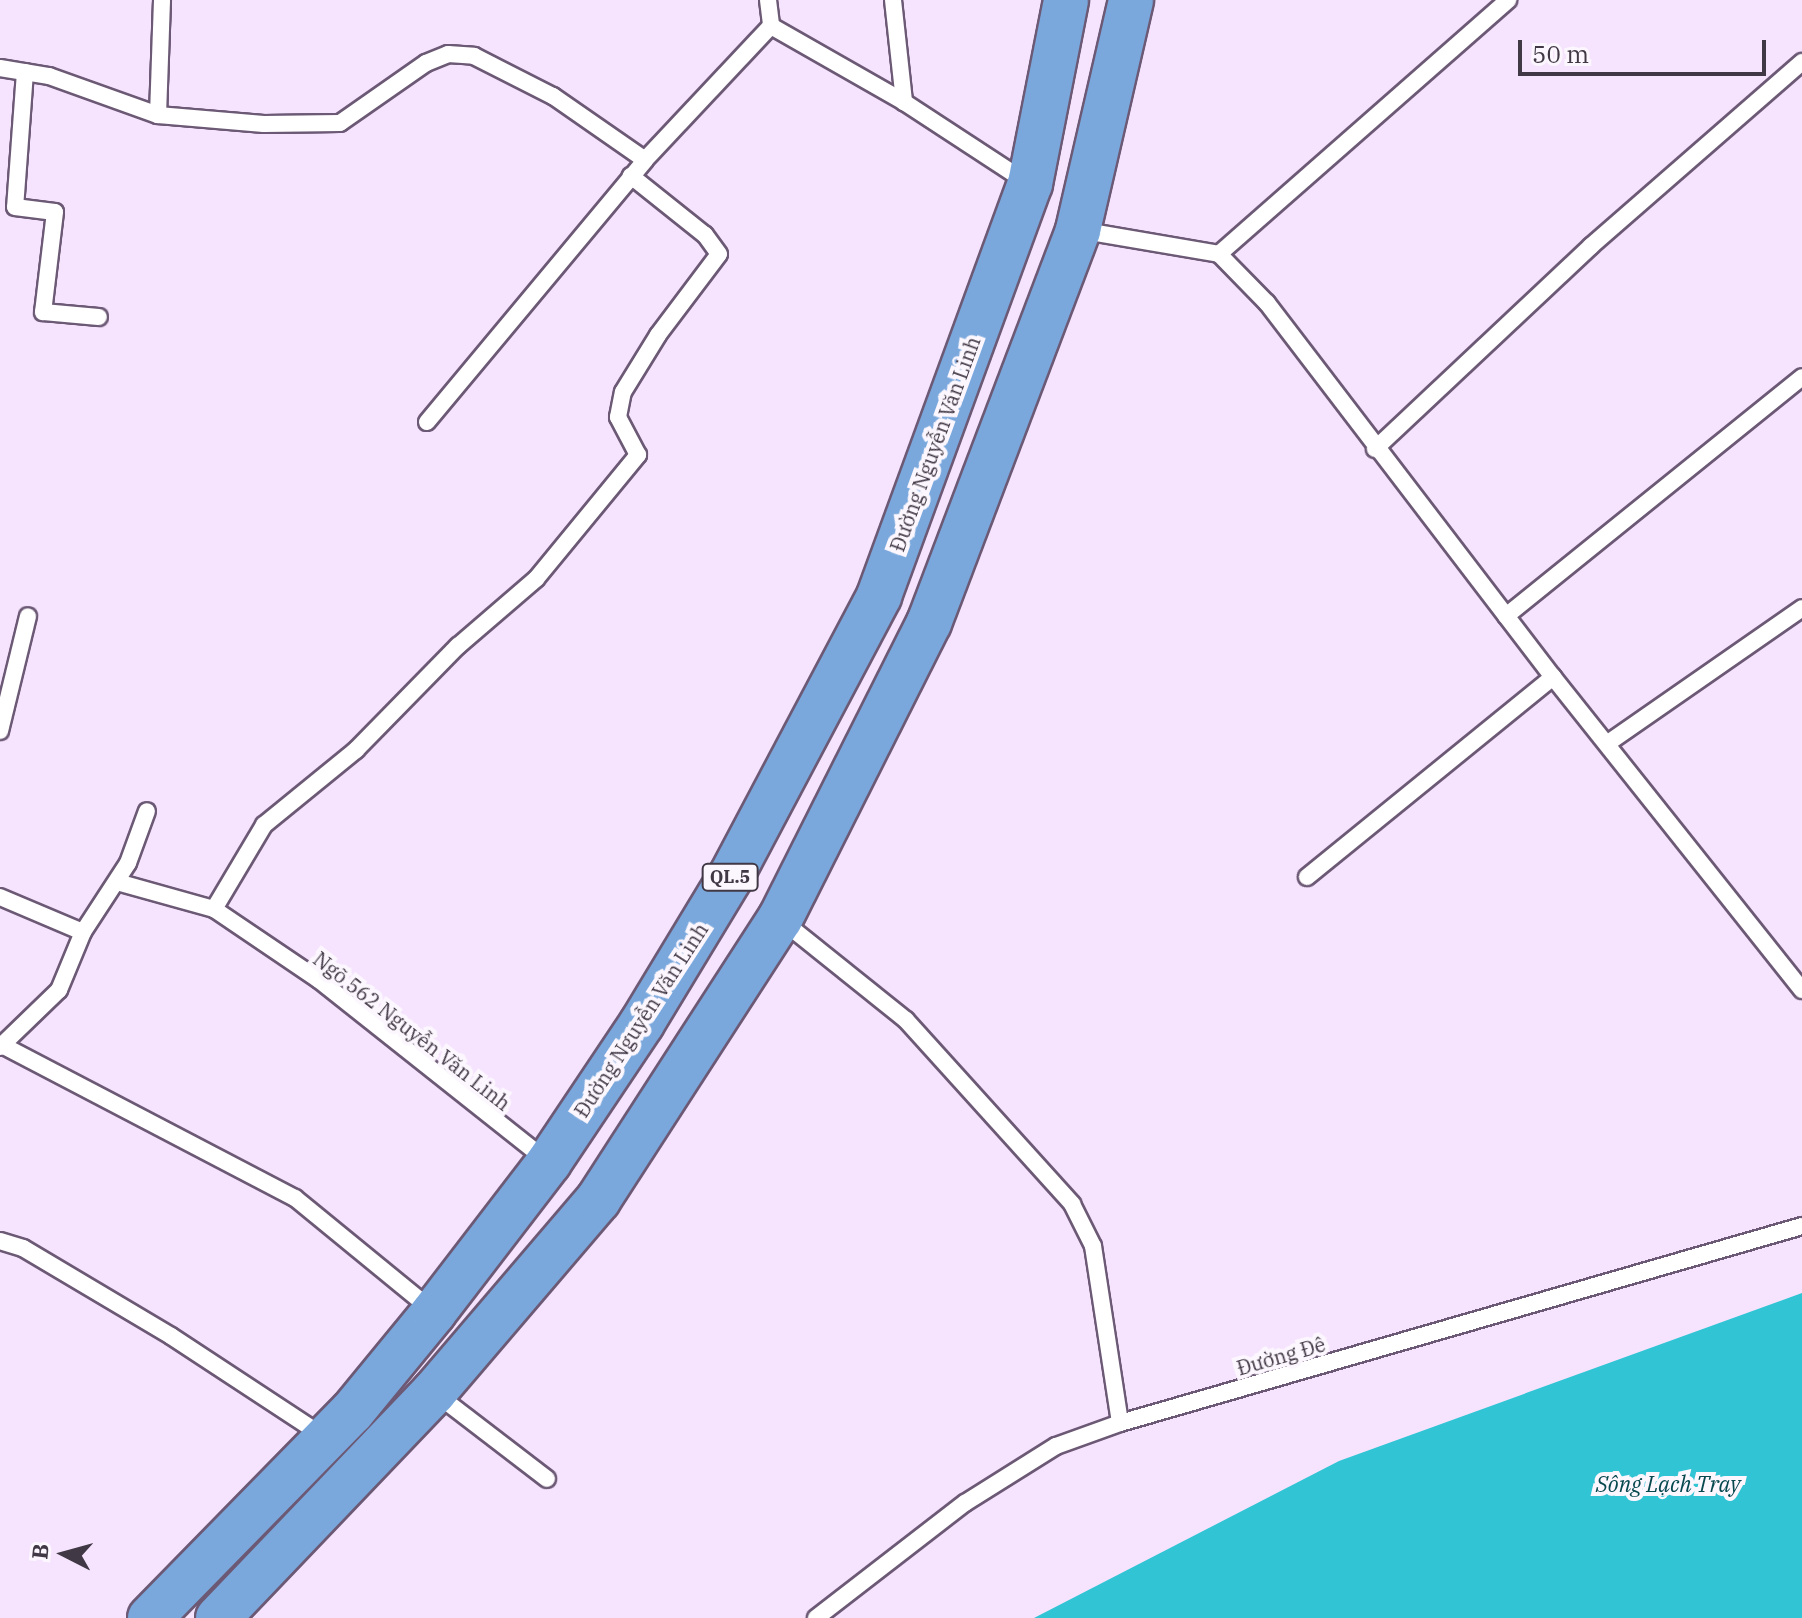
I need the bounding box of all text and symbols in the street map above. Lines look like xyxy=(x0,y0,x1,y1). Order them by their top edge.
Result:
scale bar xyxy=(1522,24,1770,74)
text: 50 m xyxy=(1532,38,1589,70)
street label: Đường Nguyễn Văn Linh xyxy=(885,333,985,555)
road number: QL.5 xyxy=(700,863,760,891)
street label: Đường Nguyễn Văn Linh xyxy=(569,918,713,1122)
street label: Ngõ 562 Nguyễn Văn Linh xyxy=(309,947,515,1115)
street label: Đường Đê xyxy=(1234,1332,1328,1380)
water label: Sông Lạch Tray xyxy=(1596,1471,1740,1497)
north arrow xyxy=(24,1514,104,1594)
text: B xyxy=(24,1542,55,1561)

